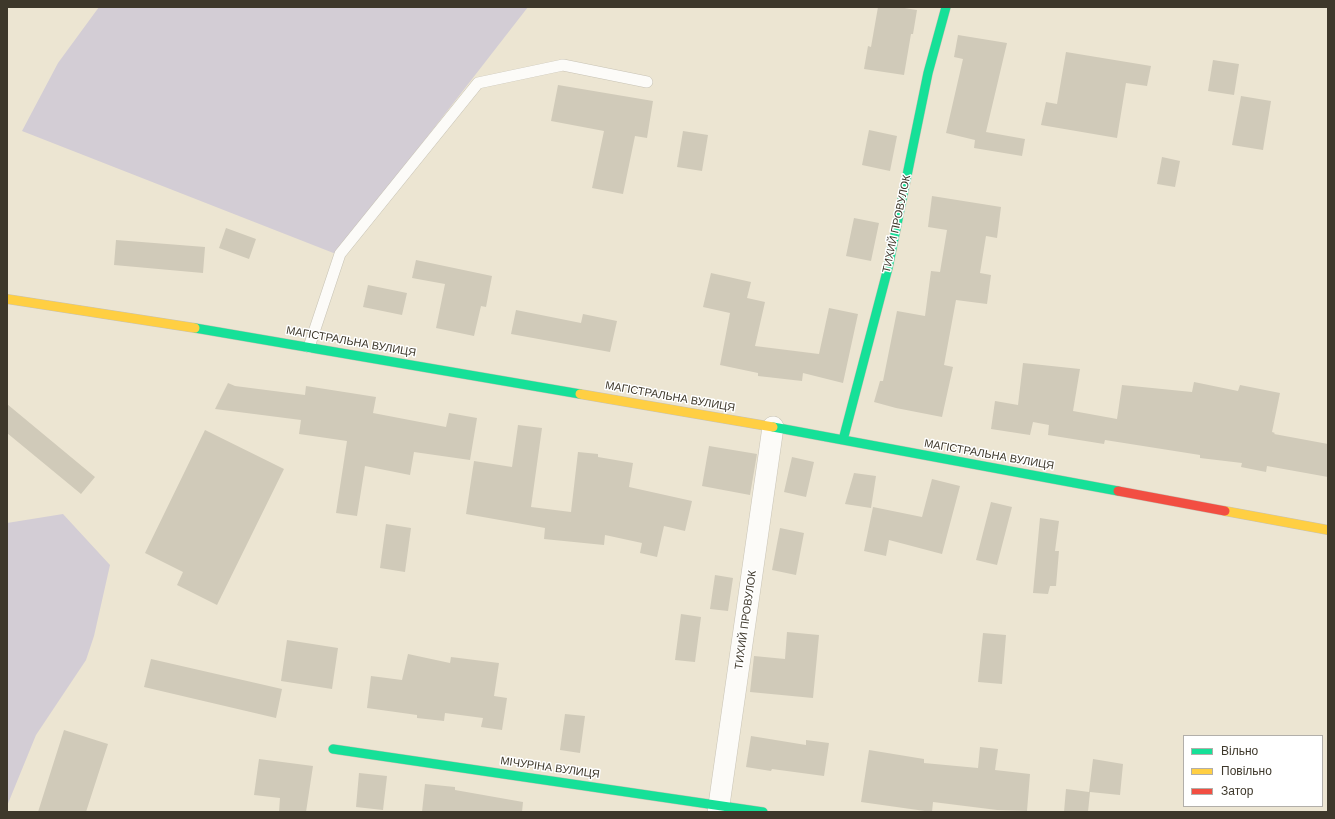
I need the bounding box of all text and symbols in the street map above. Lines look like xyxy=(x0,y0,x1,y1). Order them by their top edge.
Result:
street label: ТИХИЙ ПРОВУЛОК xyxy=(880,174,914,274)
street label: МАГІСТРАЛЬНА ВУЛИЦЯ xyxy=(285,324,417,360)
street label: МАГІСТРАЛЬНА ВУЛИЦЯ xyxy=(604,379,736,415)
street label: МАГІСТРАЛЬНА ВУЛИЦЯ xyxy=(923,437,1055,473)
street label: ТИХИЙ ПРОВУЛОК xyxy=(732,569,760,671)
legend xyxy=(1183,735,1323,807)
text: Вільно xyxy=(1221,744,1258,758)
street label: МІЧУРІНА ВУЛИЦЯ xyxy=(500,755,600,781)
text: Повільно xyxy=(1221,764,1272,778)
text: Затор xyxy=(1221,784,1253,798)

